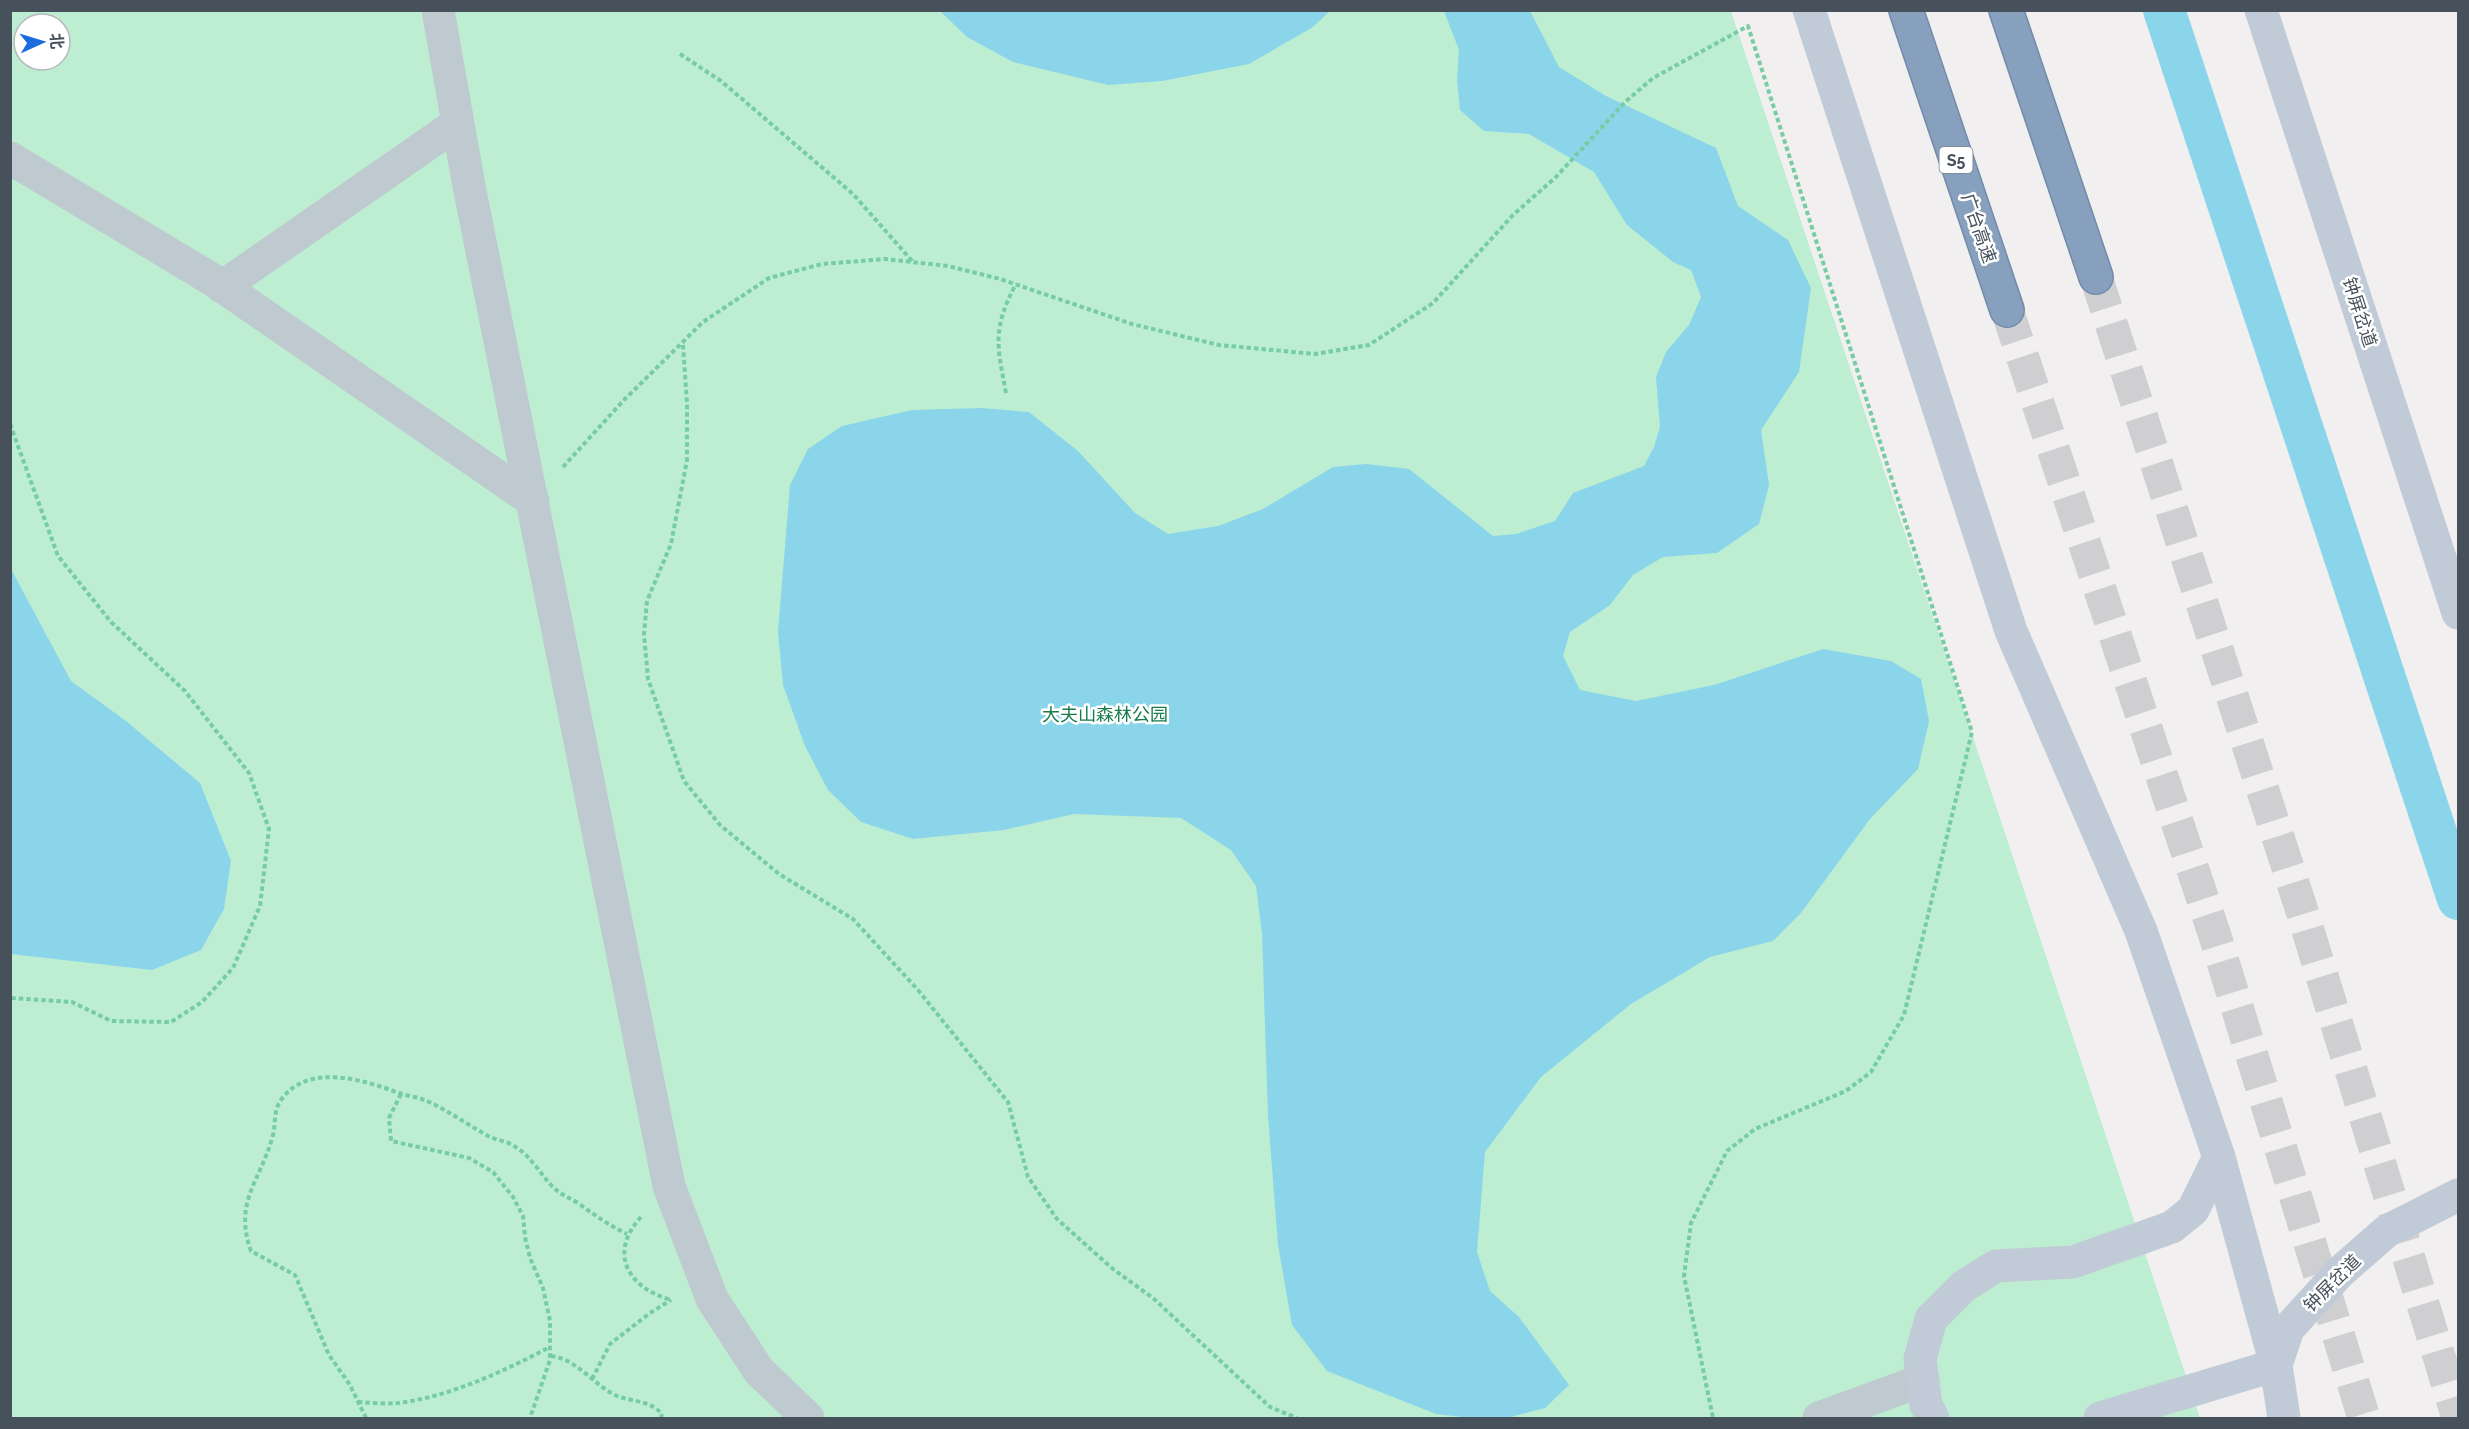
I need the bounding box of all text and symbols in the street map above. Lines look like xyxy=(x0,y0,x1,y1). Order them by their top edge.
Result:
north arrow xyxy=(12,12,72,72)
text: 北 xyxy=(46,32,67,50)
road number: S5 xyxy=(1940,147,1972,173)
street label: 广台高速 xyxy=(1957,191,2001,265)
street label: 钟屏岔道 xyxy=(2339,275,2381,349)
park label: 大夫山森林公园 xyxy=(1042,704,1168,725)
street label: 钟屏岔道 xyxy=(2299,1250,2365,1316)

